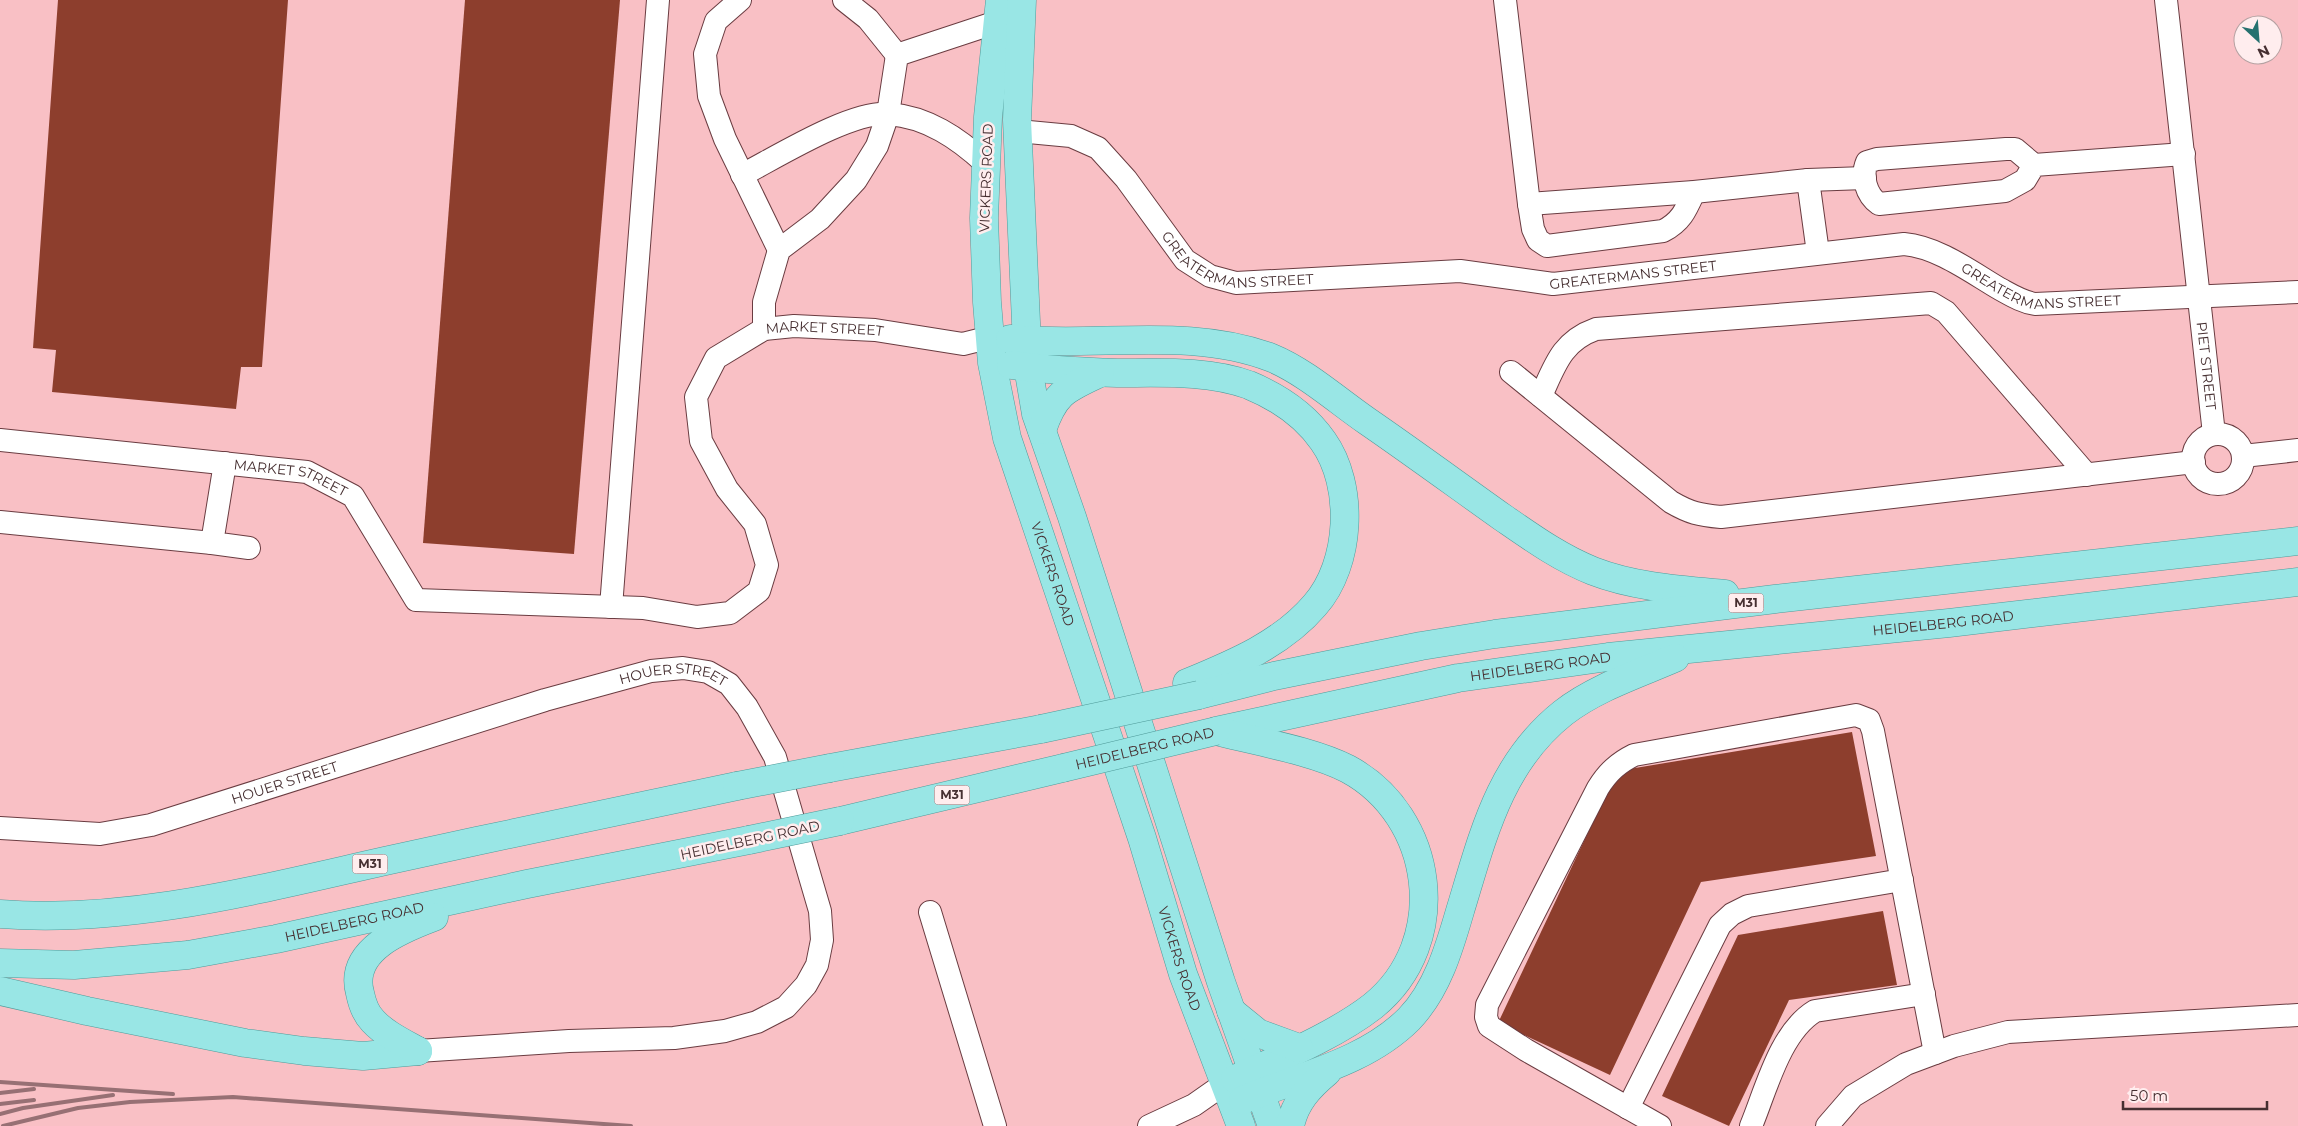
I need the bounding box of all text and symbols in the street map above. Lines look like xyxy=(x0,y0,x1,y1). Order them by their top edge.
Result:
north arrow xyxy=(2233,15,2283,65)
text: N xyxy=(2255,41,2273,62)
street label: VICKERS ROAD xyxy=(975,123,997,233)
street label: GREATERMANS STREET xyxy=(1158,227,1314,292)
street label: GREATERMANS STREET xyxy=(1548,256,1717,293)
street label: GREATERMANS STREET xyxy=(1958,258,2121,313)
street label: MARKET STREET xyxy=(765,317,885,340)
street label: PIET STREET xyxy=(2193,321,2220,411)
street label: MARKET STREET xyxy=(233,455,350,501)
street label: VICKERS ROAD xyxy=(1027,520,1079,628)
road number: M31 xyxy=(1728,594,1764,612)
street label: HEIDELBERG ROAD xyxy=(1872,606,2015,640)
street label: HEIDELBERG ROAD xyxy=(1469,648,1612,685)
street label: HOUER STREET xyxy=(617,659,730,690)
street label: HEIDELBERG ROAD xyxy=(1073,723,1216,774)
street label: HOUER STREET xyxy=(229,757,340,808)
road number: M31 xyxy=(934,786,970,804)
street label: HEIDELBERG ROAD xyxy=(679,816,821,864)
road number: M31 xyxy=(352,854,388,874)
street label: HEIDELBERG ROAD xyxy=(283,898,426,946)
street label: VICKERS ROAD xyxy=(1154,904,1205,1013)
scale bar xyxy=(2123,1078,2267,1110)
text: 50 m xyxy=(2130,1086,2168,1105)

